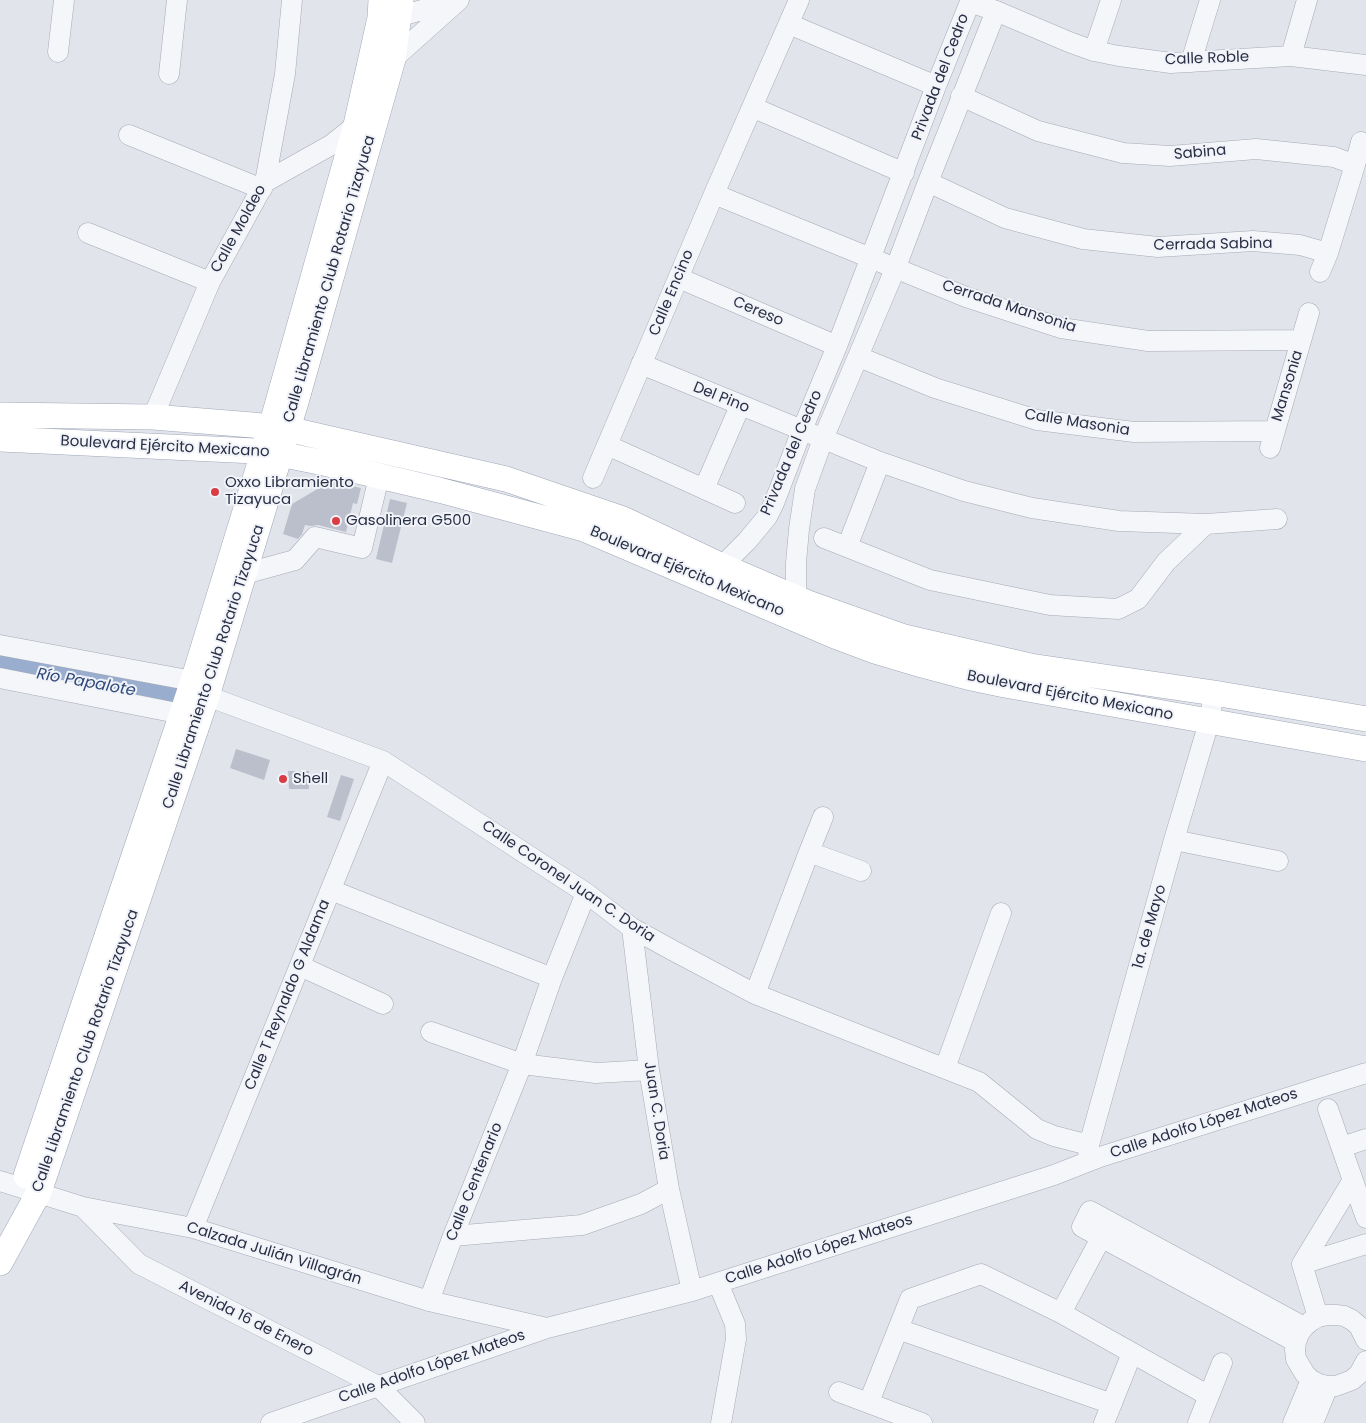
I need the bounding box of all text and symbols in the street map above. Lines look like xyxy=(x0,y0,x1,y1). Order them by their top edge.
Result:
street label: Privada del Cedro xyxy=(909,11,973,143)
street label: Calle Roble xyxy=(1165,49,1249,69)
street label: Calle Libramiento Club Rotario Tizayuca xyxy=(280,133,380,425)
street label: Sabina xyxy=(1173,142,1227,164)
street label: Calle Moldeo xyxy=(207,182,271,276)
street label: Cerrada Sabina xyxy=(1153,235,1273,255)
street label: Calle Encino xyxy=(646,247,698,339)
street label: Cerrada Mansonia xyxy=(940,277,1078,337)
street label: Cereso xyxy=(730,293,786,331)
street label: Mansonia xyxy=(1269,348,1307,424)
street label: Del Pino xyxy=(690,379,752,417)
street label: Privada del Cedro xyxy=(758,388,826,518)
street label: Calle Masonia xyxy=(1023,406,1131,440)
street label: Boulevard Ejército Mexicano xyxy=(60,433,270,461)
place label: Oxxo Libramiento Tizayuca xyxy=(225,474,354,509)
marker: Oxxo Libramiento Tizayuca xyxy=(209,486,221,498)
place label: Gasolinera G500 xyxy=(346,512,471,530)
marker: Gasolinera G500 xyxy=(330,515,342,527)
street label: Calle Libramiento Club Rotario Tizayuca xyxy=(159,523,269,811)
street label: Boulevard Ejército Mexicano xyxy=(587,523,787,621)
water label: Río Papalote xyxy=(35,665,137,701)
street label: Boulevard Ejército Mexicano xyxy=(966,667,1174,725)
place label: Shell xyxy=(293,770,328,788)
marker: Shell xyxy=(277,773,289,785)
street label: Calle Coronel Juan C. Doria xyxy=(478,817,658,947)
street label: 1a. de Mayo xyxy=(1129,883,1171,971)
street label: Calle T Reynaldo G Aldama xyxy=(241,897,335,1093)
street label: Calle Libramiento Club Rotario Tizayuca xyxy=(29,907,143,1195)
street label: Juan C. Doria xyxy=(639,1060,673,1162)
street label: Calle Adolfo López Mateos xyxy=(1108,1085,1300,1163)
street label: Calle Centenario xyxy=(443,1120,507,1244)
street label: Calle Adolfo López Mateos xyxy=(723,1211,915,1289)
street label: Calzada Julián Villagrán xyxy=(184,1219,364,1289)
street label: Avenida 16 de Enero xyxy=(176,1277,316,1361)
street label: Calle Adolfo López Mateos xyxy=(336,1327,528,1407)

